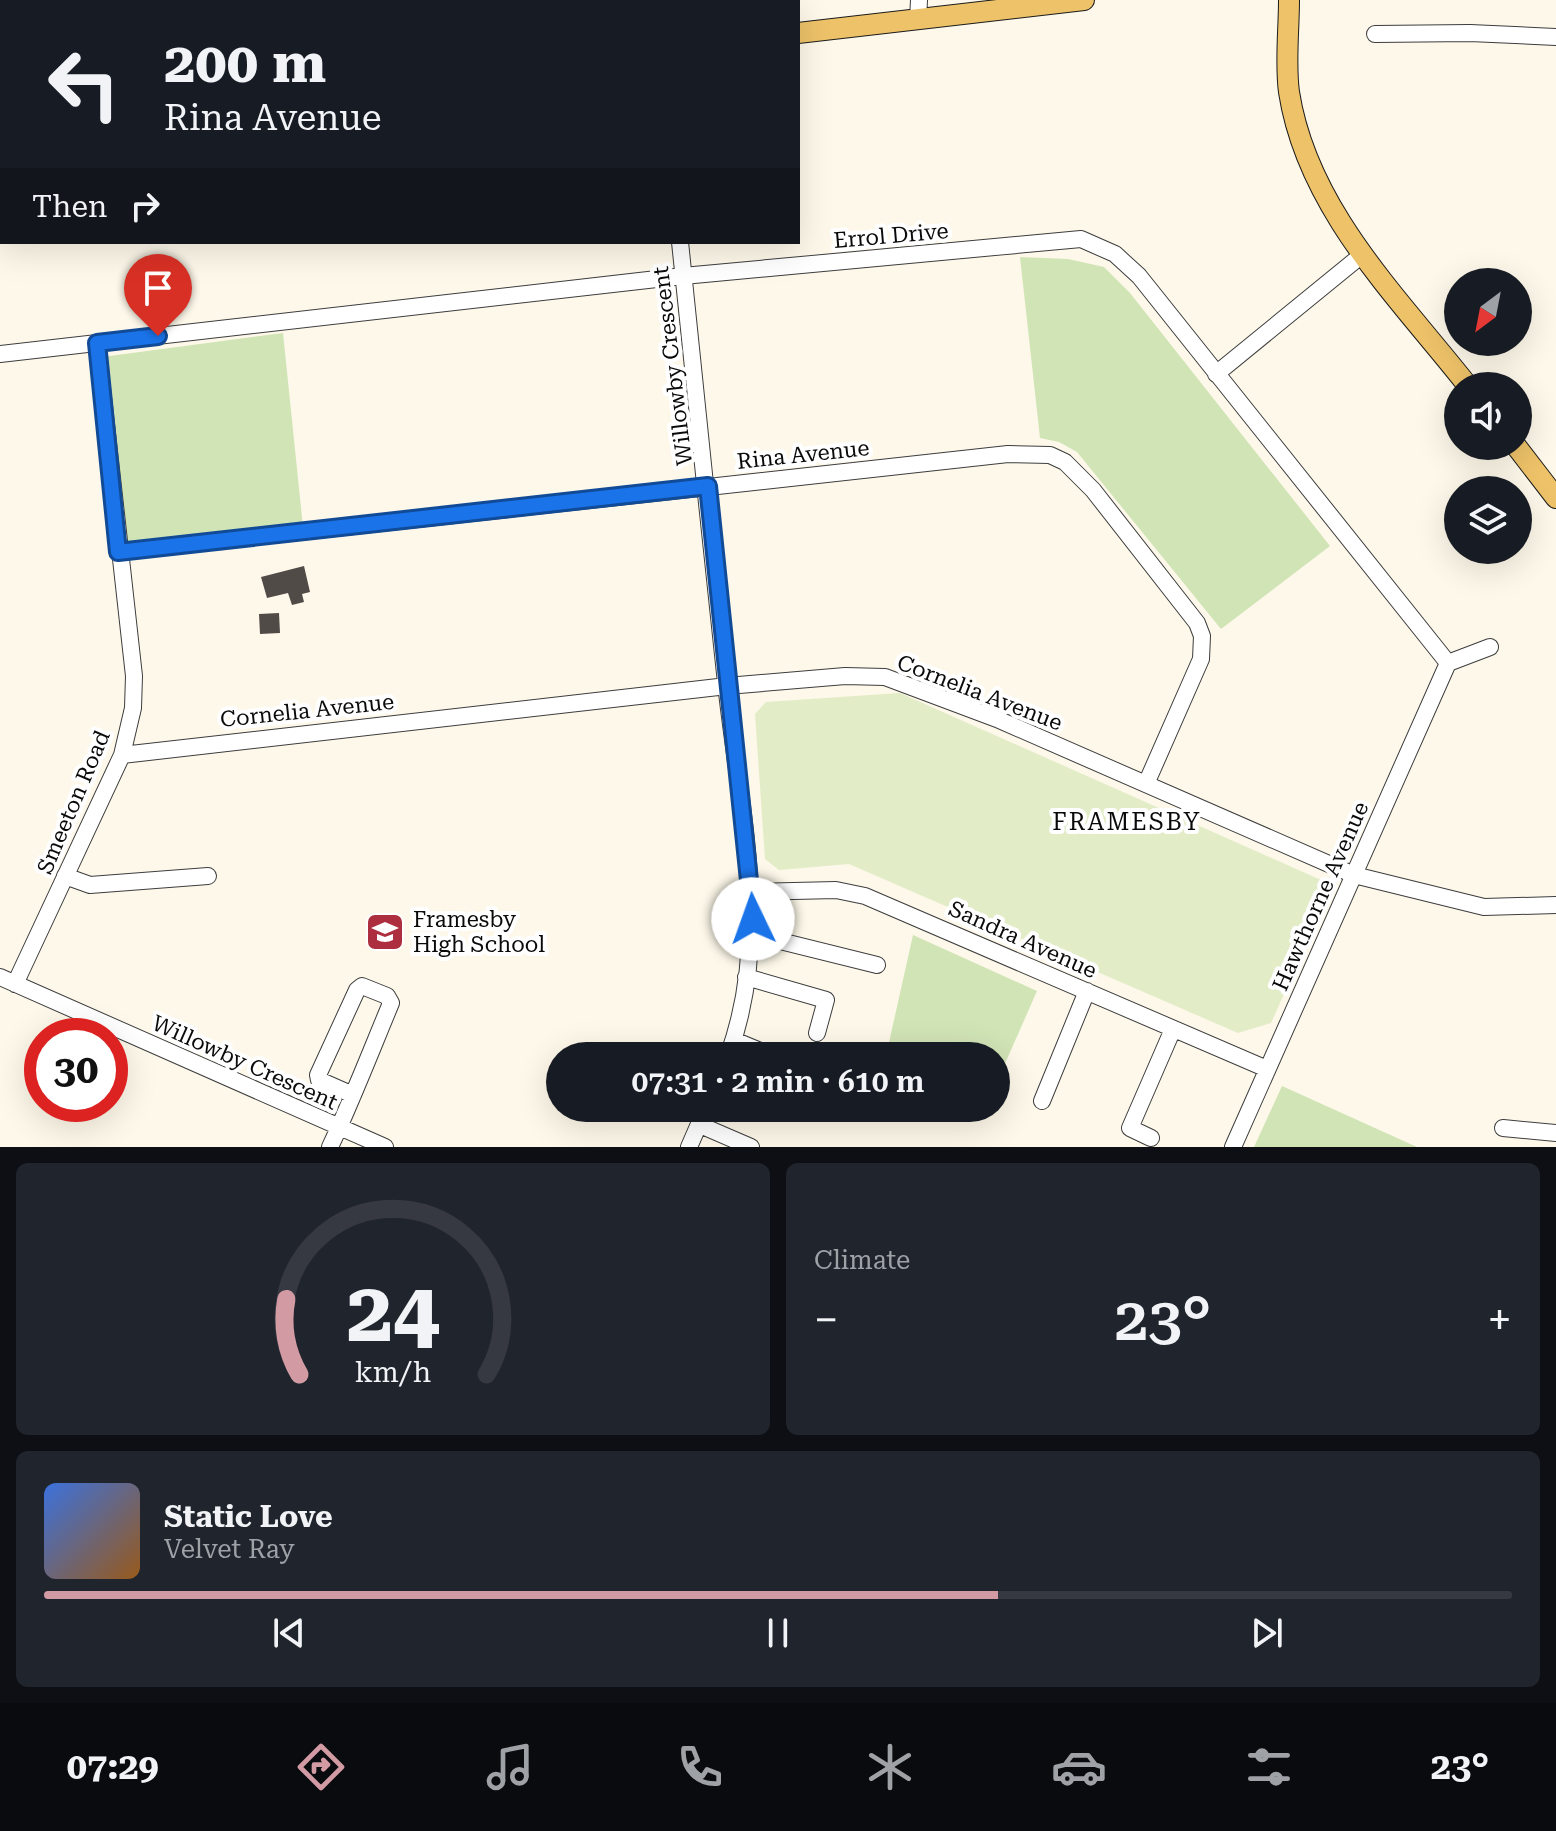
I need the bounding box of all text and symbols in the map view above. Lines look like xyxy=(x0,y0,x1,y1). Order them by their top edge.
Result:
text: 200 m xyxy=(164,30,326,96)
icon: left xyxy=(32,32,136,136)
text: Rina Avenue xyxy=(164,97,381,139)
icon: right xyxy=(123,184,167,228)
text: Then xyxy=(32,189,107,224)
street label: Errol Drive xyxy=(833,218,950,253)
pin xyxy=(124,254,192,336)
street label: Willowby Crescent xyxy=(648,265,697,467)
icon: arrive xyxy=(136,266,180,310)
north arrow xyxy=(1444,268,1532,356)
map controls xyxy=(1444,268,1532,564)
button: sound xyxy=(1444,372,1532,460)
street label: Rina Avenue xyxy=(736,435,870,474)
button: layers xyxy=(1444,476,1532,564)
street label: Cornelia Avenue xyxy=(894,649,1066,735)
street label: Cornelia Avenue xyxy=(219,689,395,732)
street label: Smeeton Road xyxy=(32,727,115,878)
street label: Hawthorne Avenue xyxy=(1268,798,1373,995)
district label: FRAMESBY xyxy=(1052,808,1202,836)
position arrow xyxy=(711,877,795,961)
street label: Sandra Avenue xyxy=(945,896,1101,983)
place label: Framesby High School xyxy=(413,907,545,957)
school or university icon: Framesby High School xyxy=(364,911,406,953)
street label: Willowby Crescent xyxy=(148,1010,341,1115)
speed limit sign: 30 xyxy=(24,1018,128,1122)
text: 07:31 · 2 min · 610 m xyxy=(632,1064,924,1099)
text: Climate xyxy=(814,1245,910,1275)
text: 24 xyxy=(346,1264,440,1361)
text: 23° xyxy=(1115,1284,1211,1355)
text: − xyxy=(814,1294,839,1346)
text: + xyxy=(1487,1294,1512,1346)
text: km/h xyxy=(355,1355,431,1389)
text: Static Love xyxy=(164,1499,333,1534)
text: Velvet Ray xyxy=(164,1534,295,1564)
icon: previous xyxy=(267,1611,311,1655)
icon: pause xyxy=(756,1611,800,1655)
icon: next xyxy=(1245,1611,1289,1655)
icon: directions xyxy=(293,1739,349,1795)
icon: music xyxy=(482,1739,538,1795)
icon: phone xyxy=(672,1739,728,1795)
icon: climate xyxy=(862,1739,918,1795)
icon: car xyxy=(1051,1739,1107,1795)
icon: filters xyxy=(1241,1739,1297,1795)
text: 07:29 xyxy=(67,1746,159,1788)
text: 23° xyxy=(1431,1746,1489,1788)

